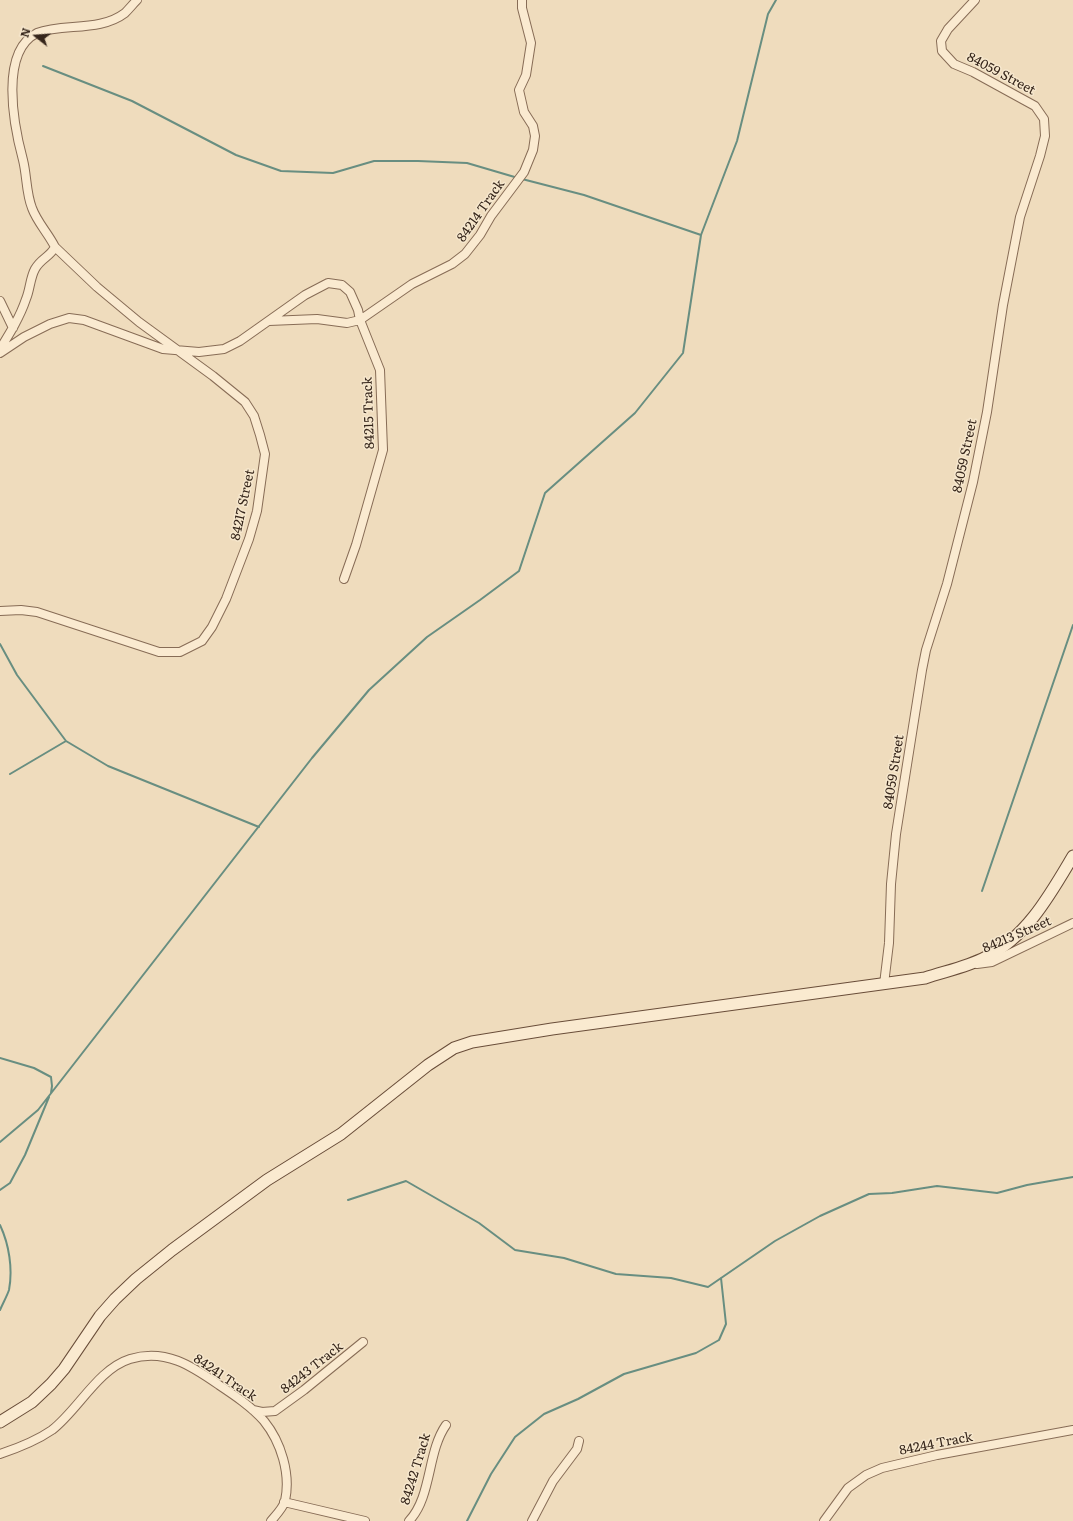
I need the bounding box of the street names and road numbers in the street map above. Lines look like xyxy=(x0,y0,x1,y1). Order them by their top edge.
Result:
street label: 84059 Street xyxy=(964,49,1038,99)
street label: 84214 Track xyxy=(454,177,508,245)
street label: 84215 Track xyxy=(360,377,378,449)
street label: 84059 Street xyxy=(950,418,980,494)
street label: 84217 Street xyxy=(228,468,258,542)
street label: 84059 Street xyxy=(880,734,908,810)
street label: 84213 Street xyxy=(980,914,1054,956)
street label: 84243 Track xyxy=(278,1339,346,1397)
street label: 84241 Track xyxy=(191,1351,259,1405)
street label: 84244 Track xyxy=(898,1429,974,1459)
street label: 84242 Track xyxy=(398,1431,434,1507)

